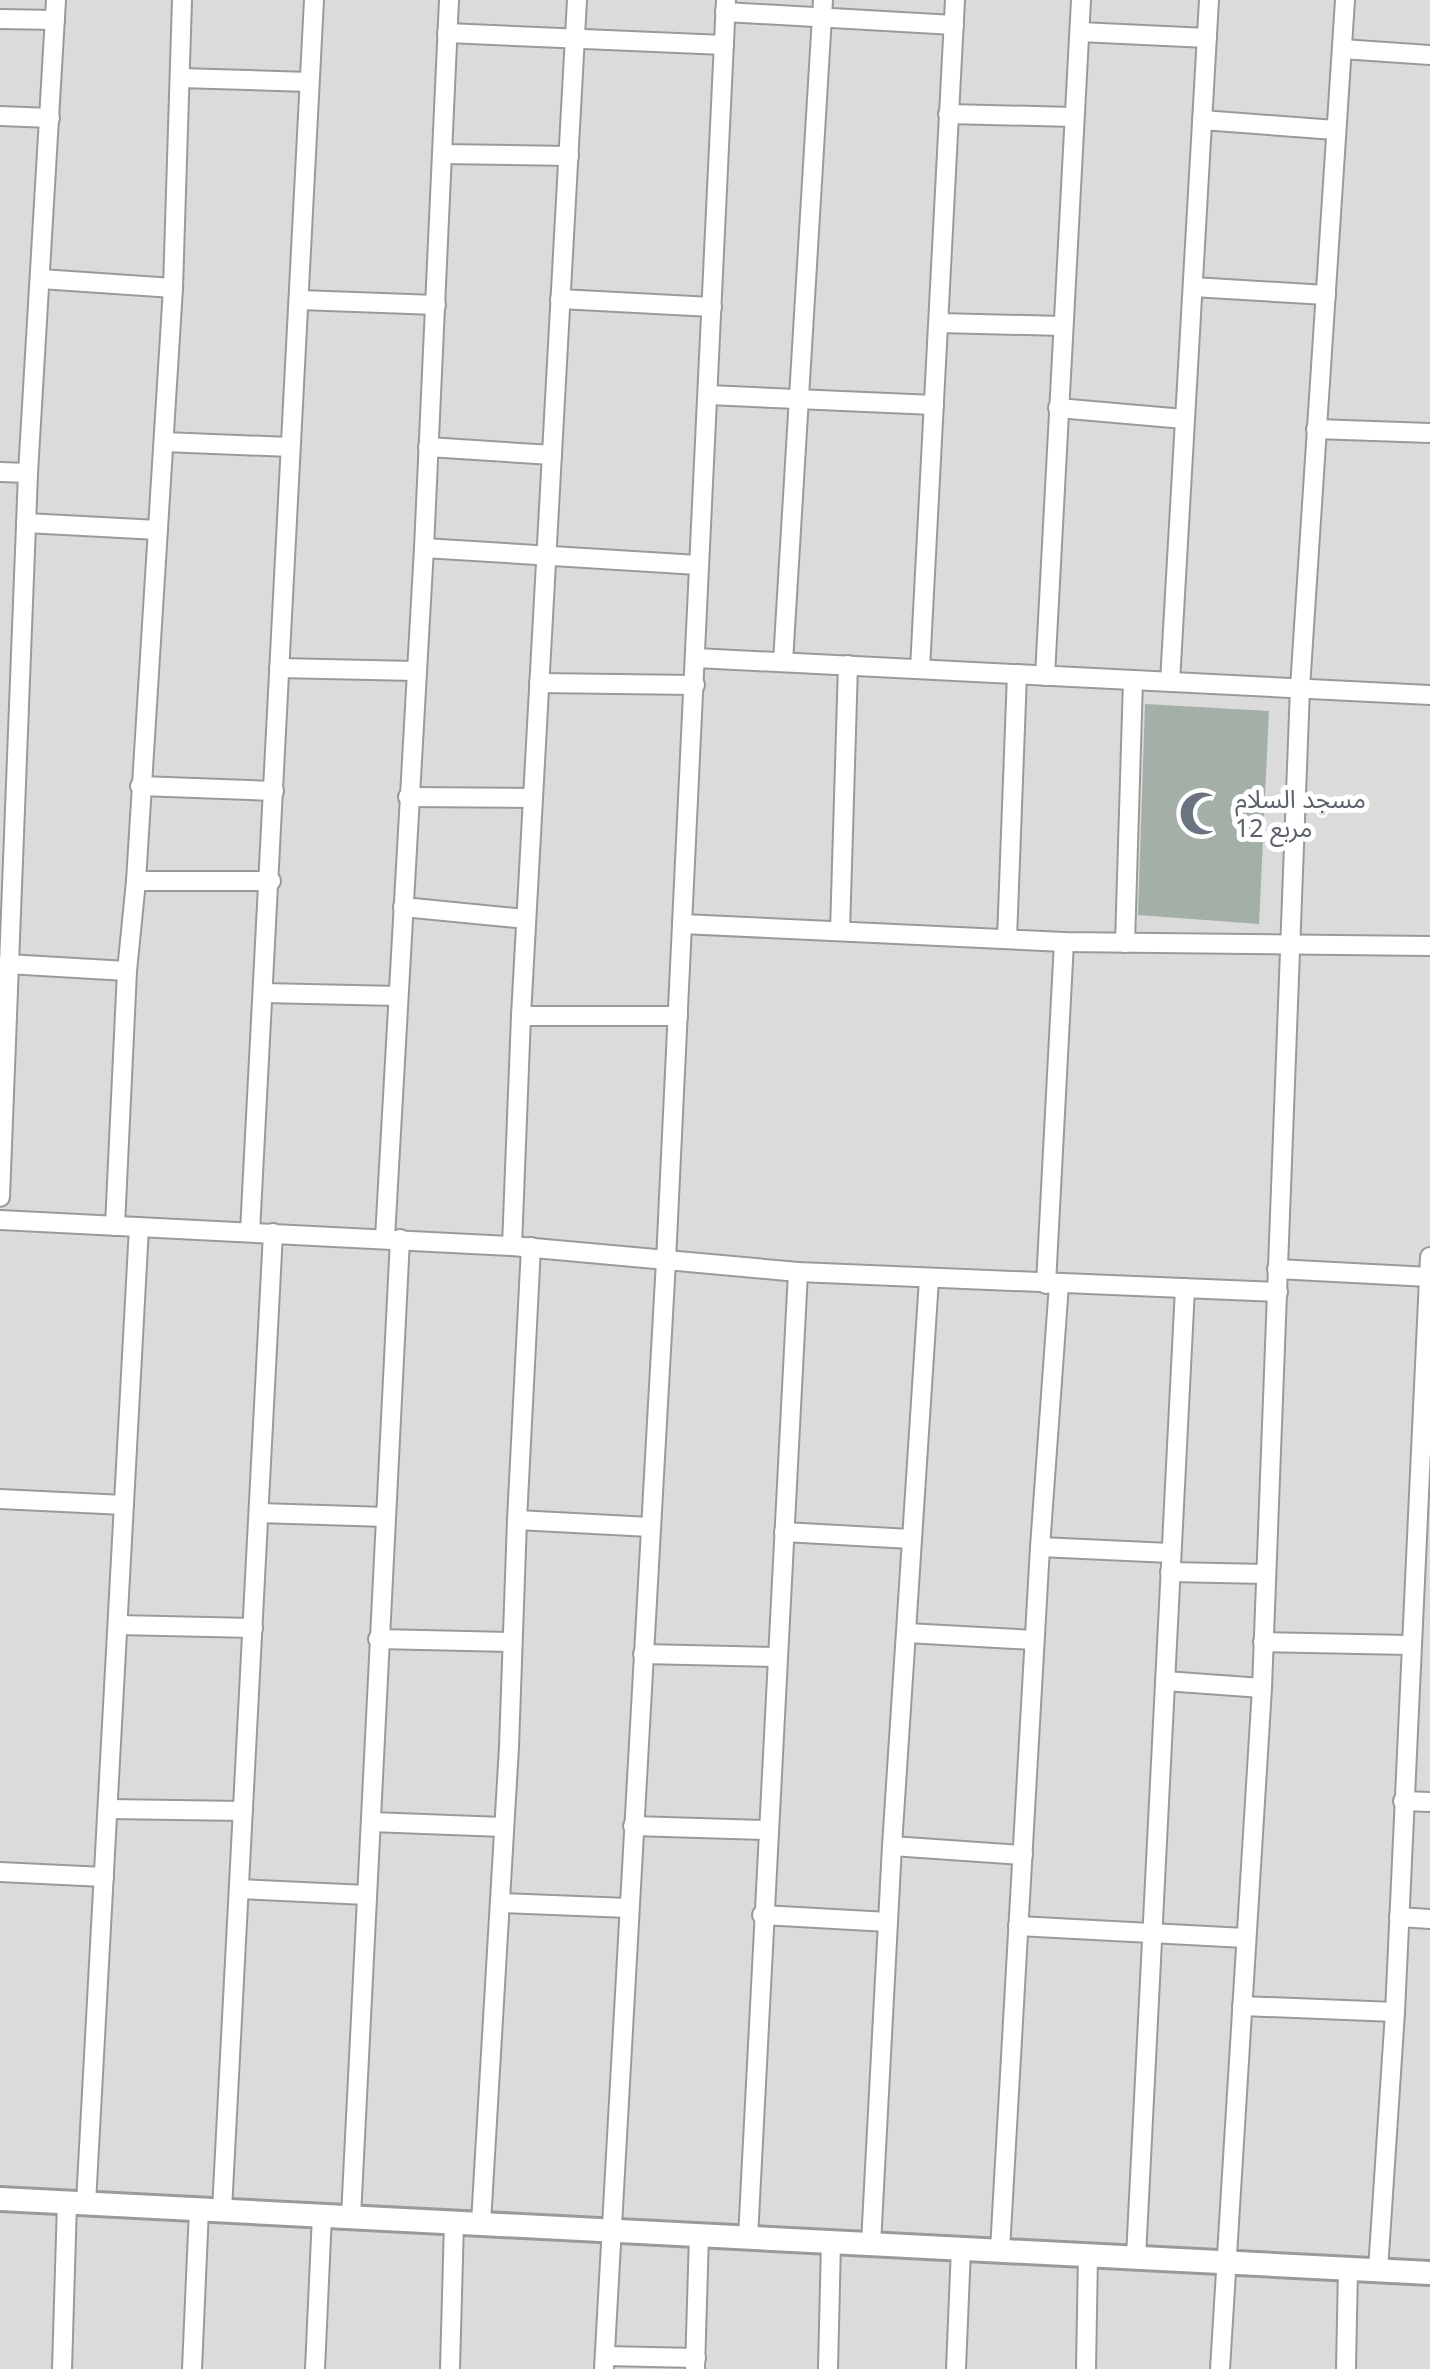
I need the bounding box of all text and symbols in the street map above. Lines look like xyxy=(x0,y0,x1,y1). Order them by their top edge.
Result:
place label: مسجد السلام مربع 12 xyxy=(1235,781,1366,847)
mosque icon: مسجد السلام مربع 12 xyxy=(1178,789,1226,837)

